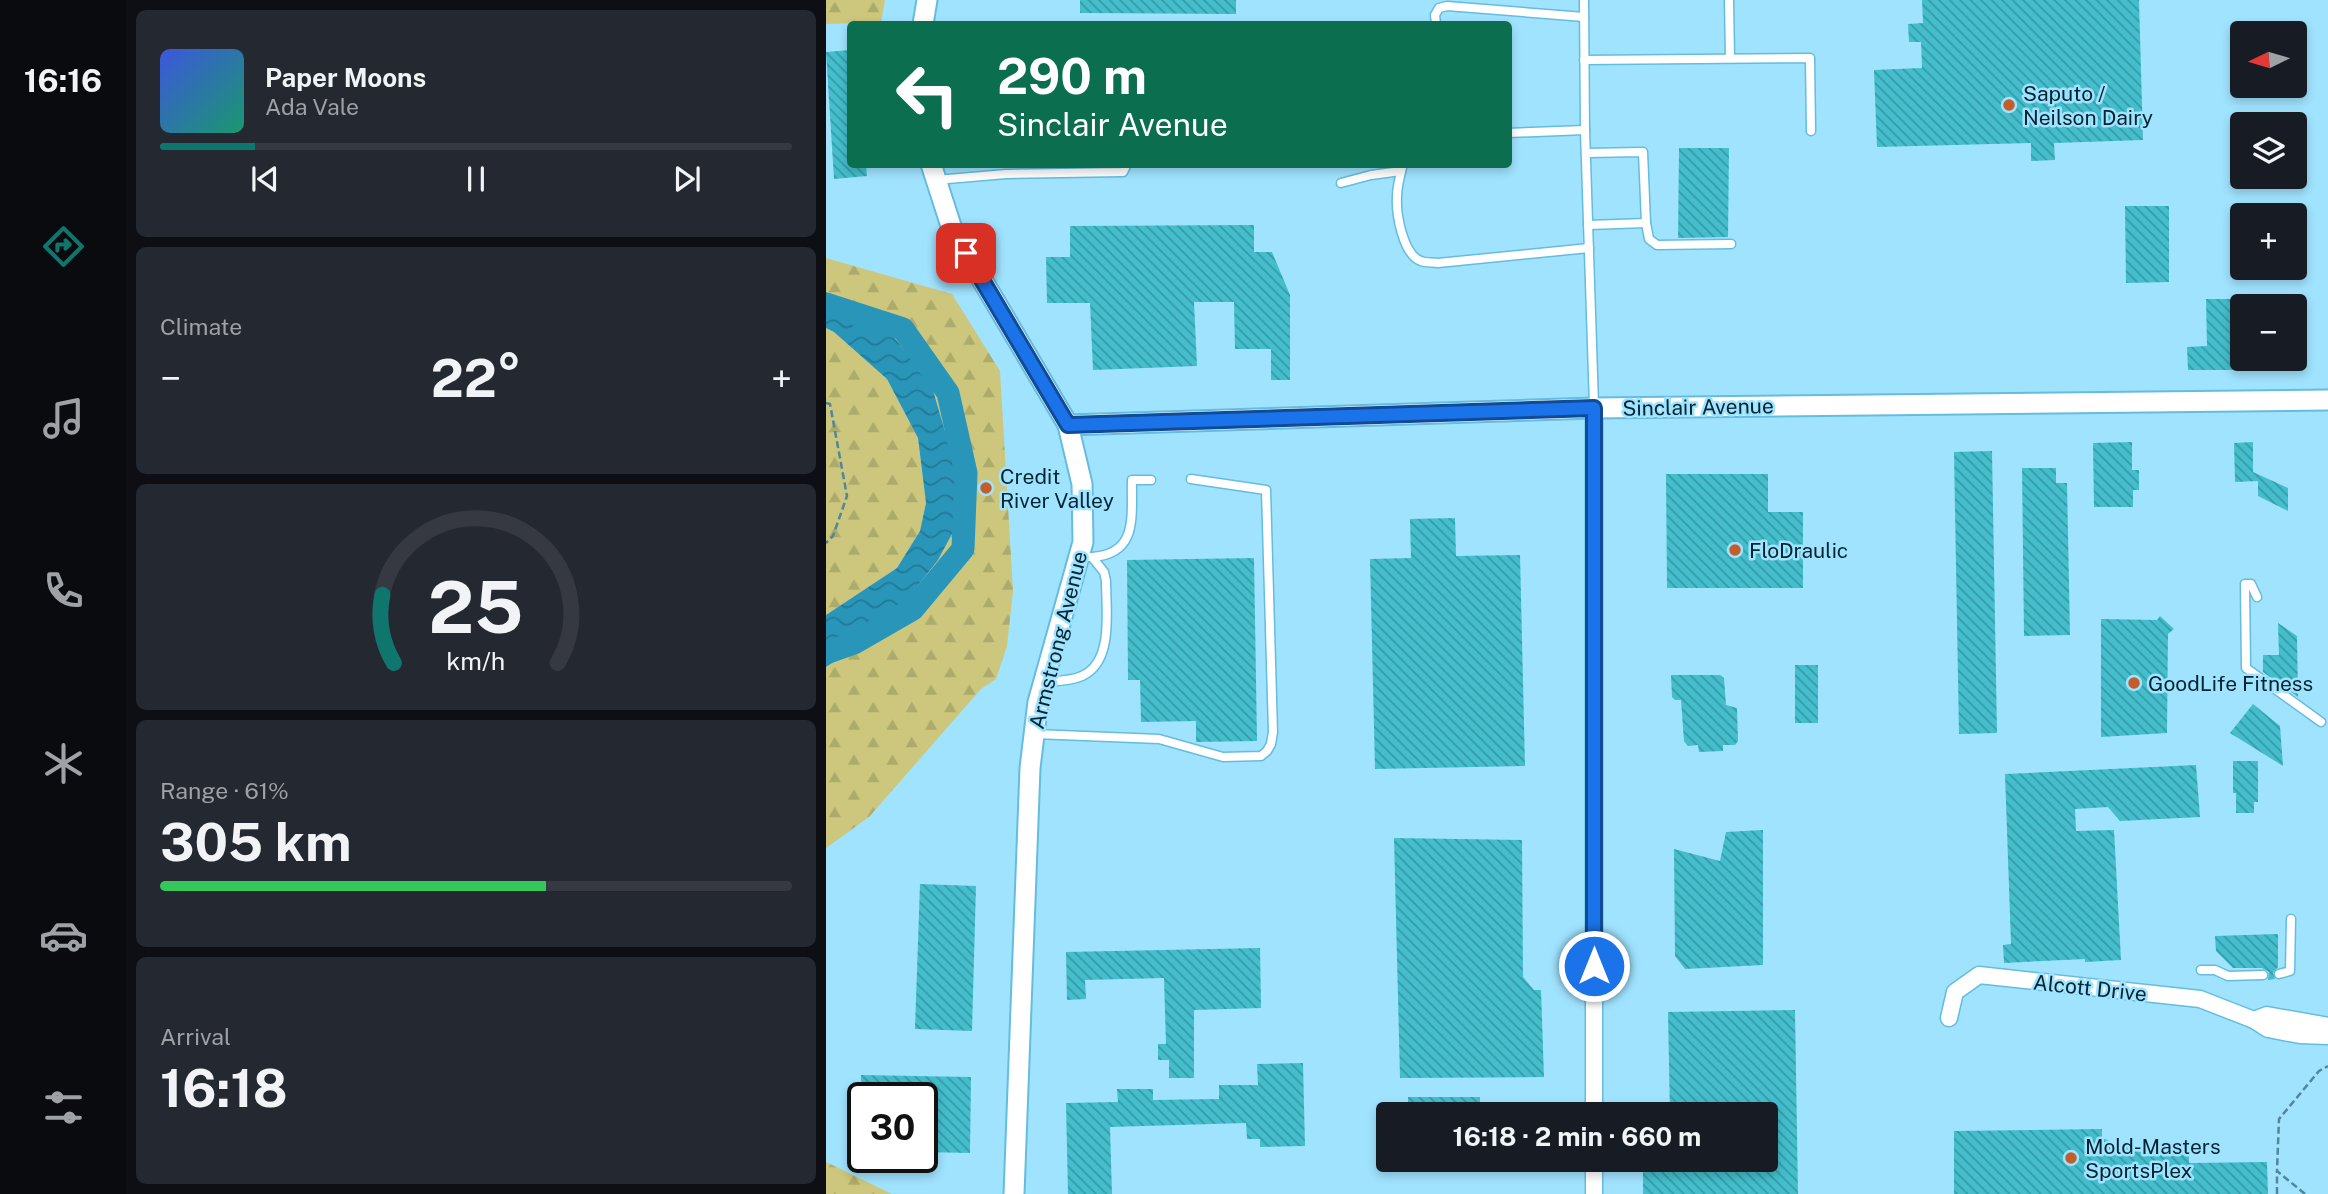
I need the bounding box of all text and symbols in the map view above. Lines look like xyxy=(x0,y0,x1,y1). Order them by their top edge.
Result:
north arrow xyxy=(2230,21,2306,98)
map controls xyxy=(2230,21,2307,371)
text: 290 m xyxy=(997,47,1147,105)
icon: left xyxy=(882,49,973,140)
text: 16:16 xyxy=(24,62,102,99)
text: Paper Moons xyxy=(265,62,426,93)
place label: Saputo / Neilson Dairy xyxy=(2023,81,2153,130)
text: Ada Vale xyxy=(265,93,359,120)
marker: Saputo / Neilson Dairy xyxy=(2001,97,2017,113)
text: Sinclair Avenue xyxy=(997,106,1228,143)
button: layers xyxy=(2230,112,2307,189)
icon: previous xyxy=(246,160,284,198)
icon: pause xyxy=(457,160,495,198)
icon: next xyxy=(668,160,706,198)
button: + xyxy=(2230,203,2307,280)
icon: directions xyxy=(39,222,88,271)
pin xyxy=(936,223,996,283)
icon: arrive xyxy=(947,234,985,272)
button: − xyxy=(2230,294,2307,371)
text: Climate xyxy=(160,313,242,340)
text: 22° xyxy=(431,348,521,409)
text: − xyxy=(160,356,181,401)
text: + xyxy=(771,356,792,401)
street label: Sinclair Avenue xyxy=(1622,393,1774,421)
icon: music xyxy=(39,394,88,443)
place label: Credit River Valley xyxy=(1000,464,1114,513)
marker: Credit River Valley xyxy=(978,480,994,496)
place label: FloDraulic xyxy=(1749,538,1848,563)
marker: FloDraulic xyxy=(1727,542,1743,558)
street label: Armstrong Avenue xyxy=(1024,549,1092,731)
text: 25 xyxy=(428,564,524,649)
icon: phone xyxy=(39,566,88,615)
text: km/h xyxy=(447,646,505,676)
place label: GoodLife Fitness xyxy=(2148,671,2313,696)
marker: GoodLife Fitness xyxy=(2126,675,2142,691)
icon: climate xyxy=(39,739,88,788)
text: Range · 61% xyxy=(160,777,289,804)
text: 305 km xyxy=(160,812,351,873)
icon: car xyxy=(39,911,88,960)
position arrow xyxy=(1557,929,1631,1003)
street label: Alcott Drive xyxy=(2032,970,2148,1006)
text: Arrival xyxy=(160,1023,231,1050)
text: 16:18 xyxy=(160,1058,288,1119)
speed limit sign: 30 xyxy=(847,1082,938,1173)
icon: filters xyxy=(39,1083,88,1132)
text: 16:18 · 2 min · 660 m xyxy=(1453,1121,1701,1152)
place label: Mold-Masters SportsPlex xyxy=(2085,1134,2221,1183)
marker: Mold-Masters SportsPlex xyxy=(2063,1150,2079,1166)

